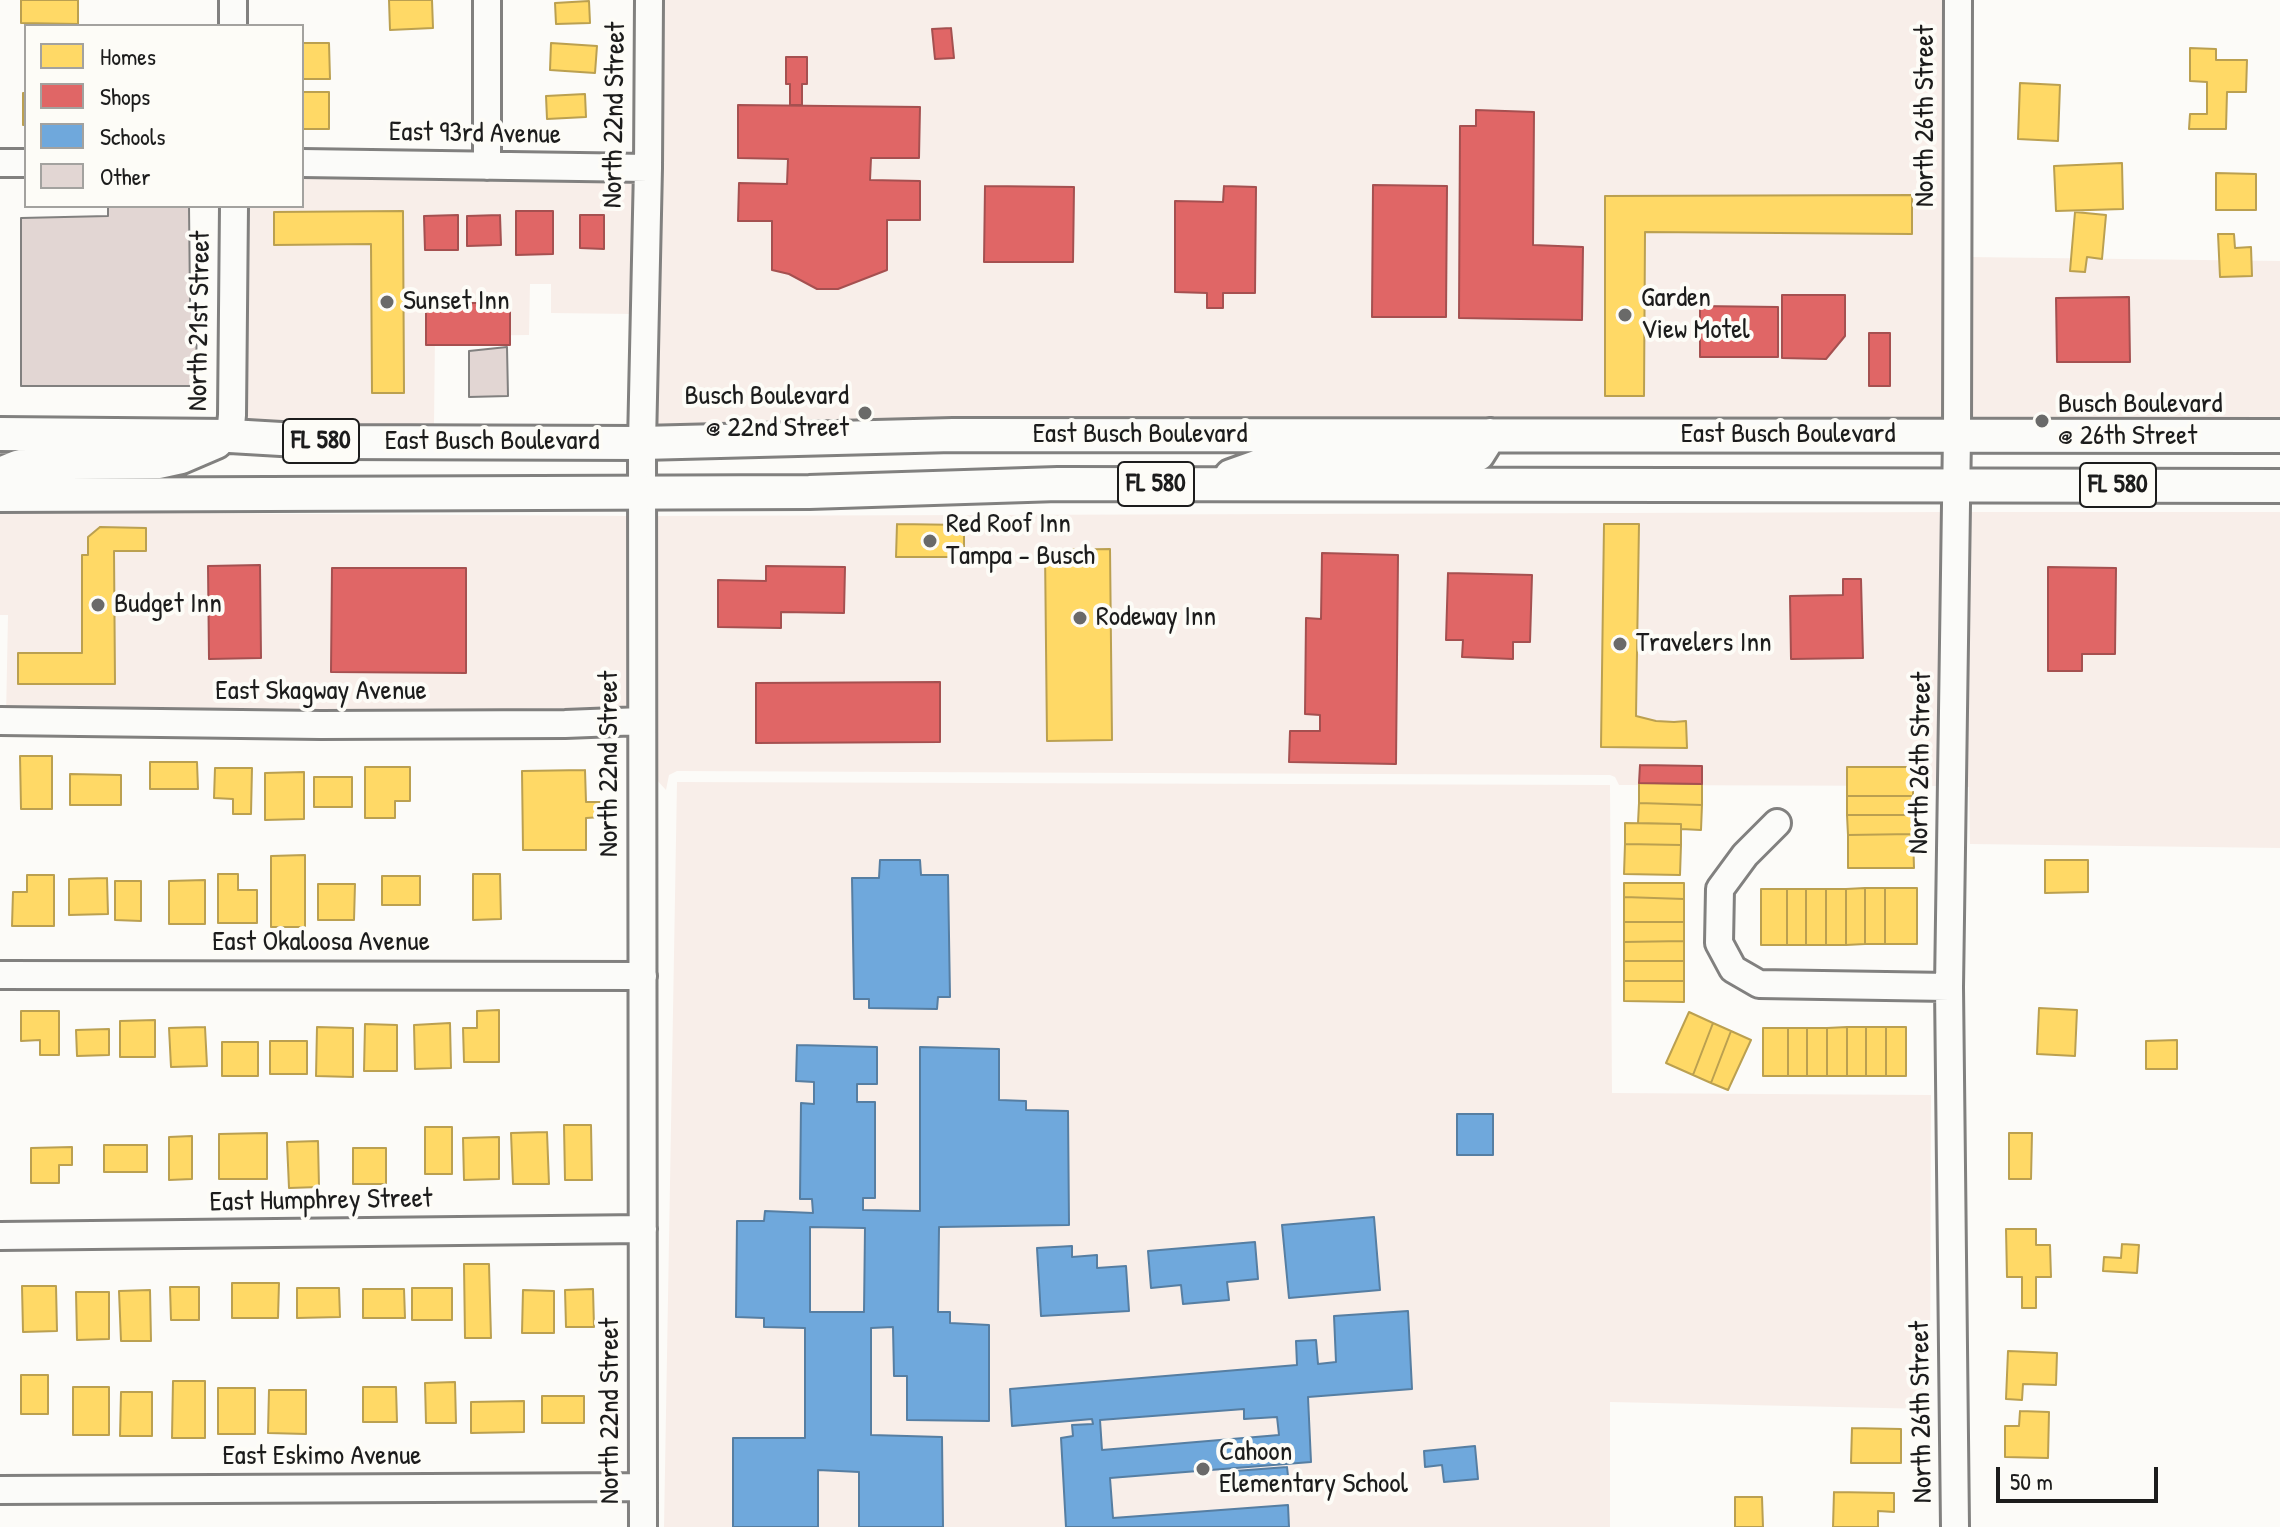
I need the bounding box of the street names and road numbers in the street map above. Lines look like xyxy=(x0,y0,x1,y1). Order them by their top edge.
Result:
street label: North 22nd Street xyxy=(597,22,633,208)
street label: North 26th Street xyxy=(1909,25,1943,207)
street label: East 93rd Avenue xyxy=(389,116,561,152)
street label: North 21st Street xyxy=(182,231,218,411)
street label: East Busch Boulevard xyxy=(1033,418,1247,452)
street label: East Busch Boulevard xyxy=(1681,418,1895,452)
road number: FL 580 xyxy=(283,419,359,463)
street label: East Busch Boulevard xyxy=(385,425,599,459)
road number: FL 580 xyxy=(1118,462,1194,506)
road number: FL 580 xyxy=(2080,463,2156,507)
street label: North 22nd Street xyxy=(593,671,627,857)
street label: North 26th Street xyxy=(1903,672,1939,854)
street label: East Skagway Avenue xyxy=(215,675,427,709)
street label: East Okaloosa Avenue xyxy=(212,926,430,960)
street label: East Humphrey Street xyxy=(209,1182,433,1220)
street label: North 22nd Street xyxy=(594,1318,628,1504)
street label: North 26th Street xyxy=(1904,1321,1940,1503)
street label: East Eskimo Avenue xyxy=(222,1440,422,1474)

